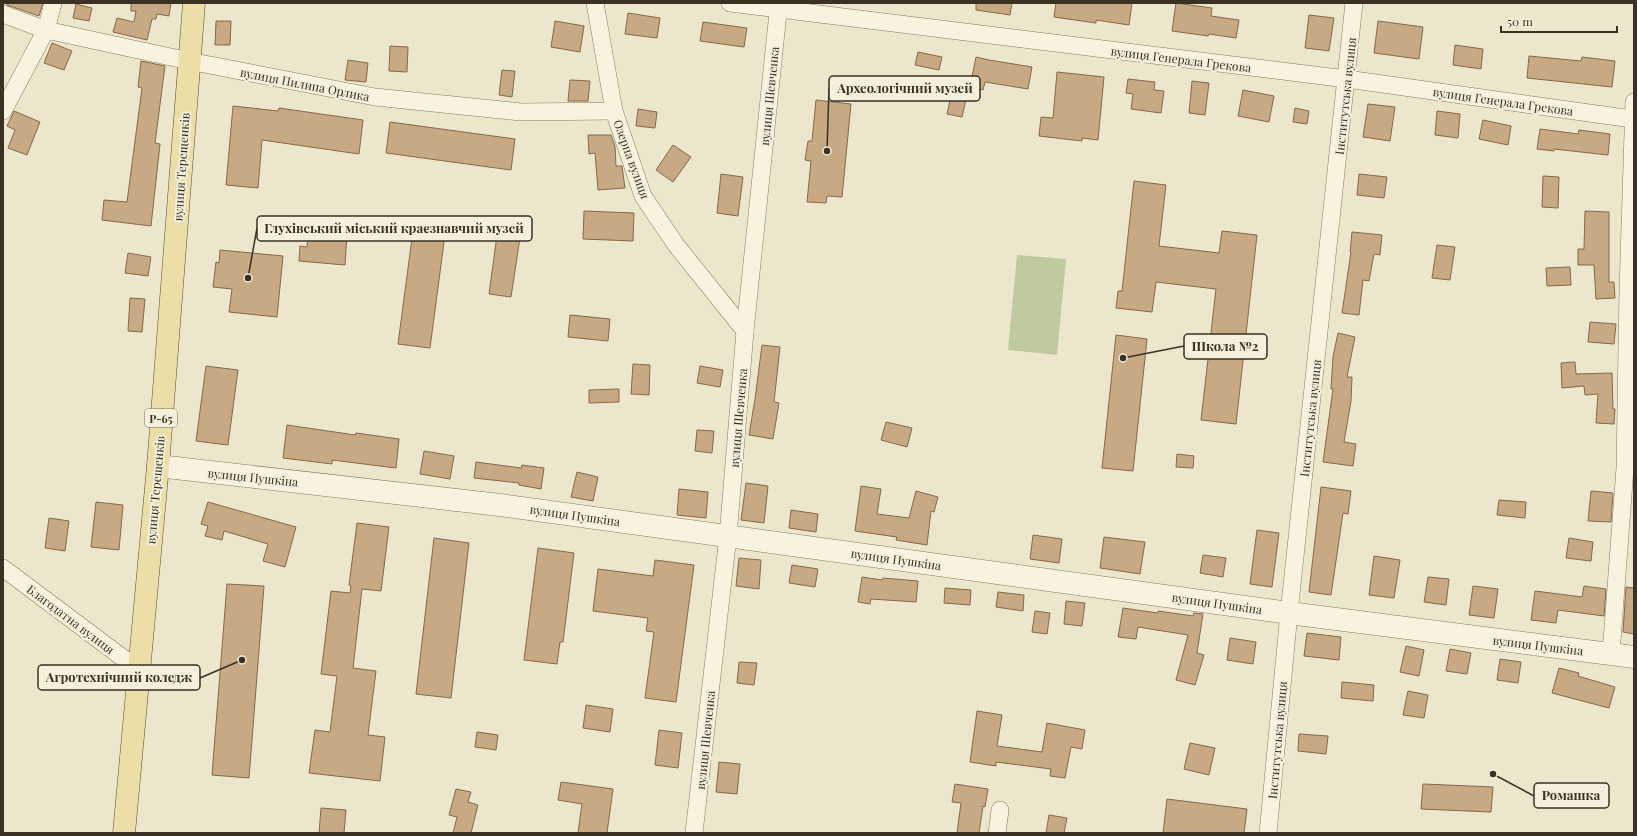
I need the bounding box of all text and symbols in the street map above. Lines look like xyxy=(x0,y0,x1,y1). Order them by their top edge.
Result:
scale bar xyxy=(1501,8,1617,34)
text: 50 m xyxy=(1507,13,1533,29)
street label: Інститутська вулиця xyxy=(1331,36,1359,155)
street label: вулиця Генерала Грекова xyxy=(1110,42,1252,76)
street label: вулиця Шевченка xyxy=(756,46,782,146)
street label: вулиця Пилипа Орлика xyxy=(239,64,371,104)
callout: Археологічний музей xyxy=(829,76,980,101)
text: Археологічний музей xyxy=(836,79,973,96)
street label: вулиця Генерала Грекова xyxy=(1432,83,1574,119)
street label: вулиця Терещенків xyxy=(169,112,193,222)
street label: Озерна вулиця xyxy=(610,117,654,201)
callout: Глухівський міський краєзнавчий музей xyxy=(257,216,532,241)
text: Глухівський міський краєзнавчий музей xyxy=(264,219,524,236)
callout: Школа №2 xyxy=(1184,334,1267,359)
text: Школа №2 xyxy=(1191,337,1259,354)
street label: Інститутська вулиця xyxy=(1296,358,1324,477)
street label: вулиця Шевченка xyxy=(726,368,750,468)
road number: Р-65 xyxy=(145,409,177,427)
street label: вулиця Терещенків xyxy=(142,435,168,545)
street label: вулиця Пушкіна xyxy=(207,464,299,490)
street label: вулиця Пушкіна xyxy=(529,501,621,529)
street label: вулиця Пушкіна xyxy=(850,545,942,573)
street label: Благодатна вулиця xyxy=(24,581,118,658)
street label: вулиця Пушкіна xyxy=(1171,589,1263,617)
street label: вулиця Пушкіна xyxy=(1492,632,1584,658)
callout: Агротехнічний коледж xyxy=(38,665,200,690)
text: Агротехнічний коледж xyxy=(45,668,193,685)
street label: Інститутська вулиця xyxy=(1264,680,1290,799)
street label: вулиця Шевченка xyxy=(692,690,718,790)
callout: Ромашка xyxy=(1534,783,1609,808)
text: Ромашка xyxy=(1542,786,1601,803)

